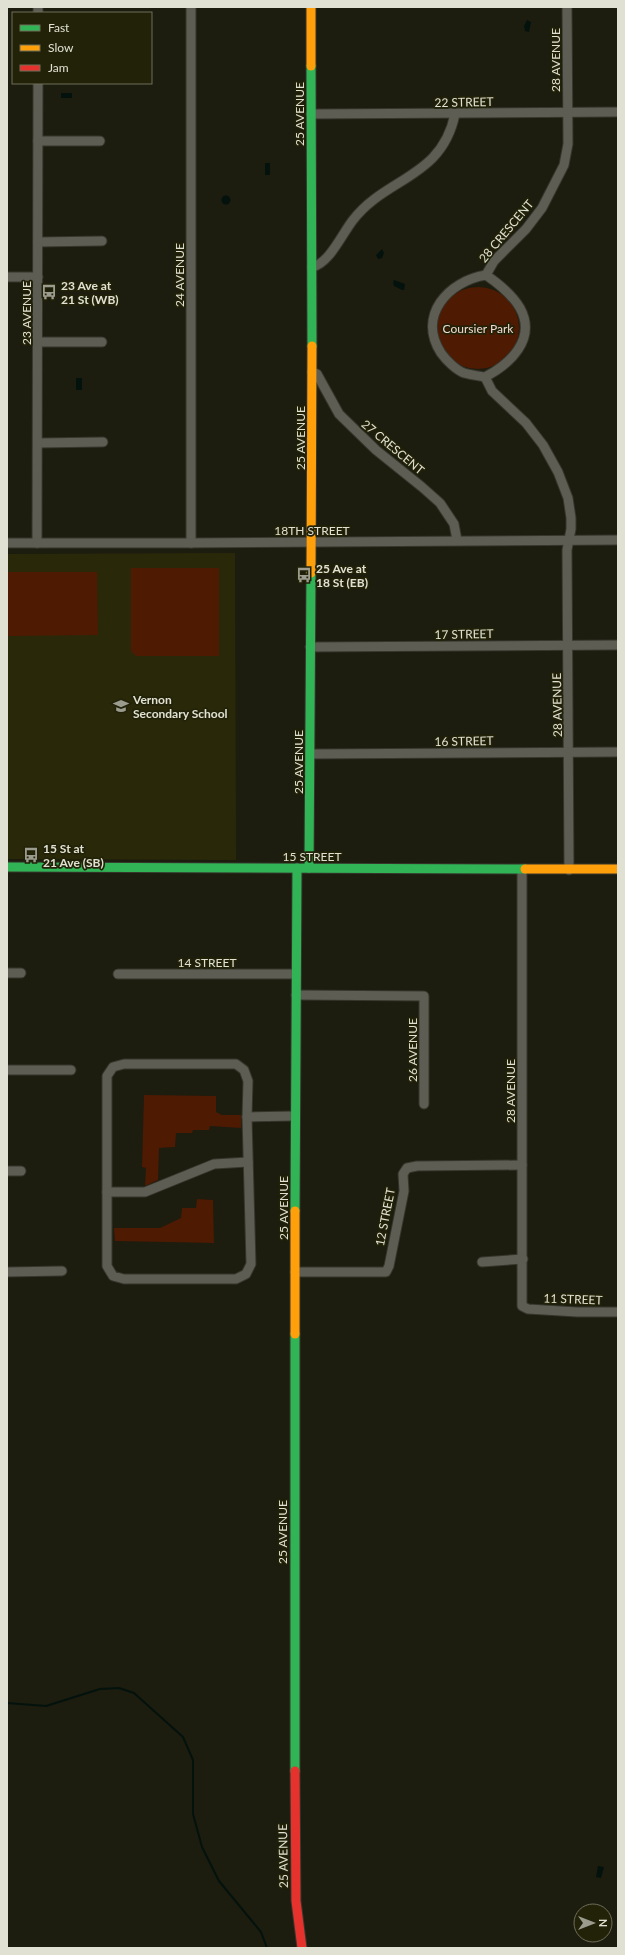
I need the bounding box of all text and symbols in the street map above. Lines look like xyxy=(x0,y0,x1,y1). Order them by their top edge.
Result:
legend xyxy=(12,12,152,84)
text: Fast xyxy=(48,20,70,35)
street label: 28 AVENUE xyxy=(548,28,563,92)
text: Slow xyxy=(48,40,74,55)
text: Jam xyxy=(48,60,69,75)
street label: 25 AVENUE xyxy=(292,82,307,146)
street label: 22 STREET xyxy=(434,94,494,110)
street label: 28 CRESCENT xyxy=(475,197,537,265)
street label: 24 AVENUE xyxy=(172,243,187,307)
place label: 23 Ave at 21 St (WB) xyxy=(61,278,119,307)
street label: 23 AVENUE xyxy=(19,281,34,345)
bus stop icon: 23 Ave at 21 St (WB) xyxy=(40,283,58,301)
park label: Coursier Park xyxy=(443,321,514,336)
street label: 25 AVENUE xyxy=(293,406,308,470)
street label: 27 CRESCENT xyxy=(359,416,427,478)
street label: 18TH STREET xyxy=(274,523,350,538)
place label: 25 Ave at 18 St (EB) xyxy=(316,561,368,590)
bus stop icon: 25 Ave at 18 St (EB) xyxy=(295,566,313,584)
street label: 17 STREET xyxy=(434,626,494,642)
street label: 28 AVENUE xyxy=(549,673,565,737)
place label: Vernon Secondary School xyxy=(132,692,228,721)
school or university icon: Vernon Secondary School xyxy=(112,697,130,715)
street label: 25 AVENUE xyxy=(291,730,306,794)
street label: 16 STREET xyxy=(434,733,494,749)
place label: 15 St at 21 Ave (SB) xyxy=(43,841,104,870)
bus stop icon: 15 St at 21 Ave (SB) xyxy=(22,846,40,864)
street label: 15 STREET xyxy=(282,849,342,864)
street label: 14 STREET xyxy=(177,955,237,970)
street label: 26 AVENUE xyxy=(405,1018,420,1082)
street label: 28 AVENUE xyxy=(503,1059,518,1123)
street label: 25 AVENUE xyxy=(276,1176,291,1240)
street label: 12 STREET xyxy=(372,1187,398,1247)
street label: 11 STREET xyxy=(543,1290,603,1308)
street label: 25 AVENUE xyxy=(275,1500,290,1564)
street label: 25 AVENUE xyxy=(275,1824,291,1888)
north arrow xyxy=(573,1903,613,1943)
text: N xyxy=(597,1919,610,1927)

